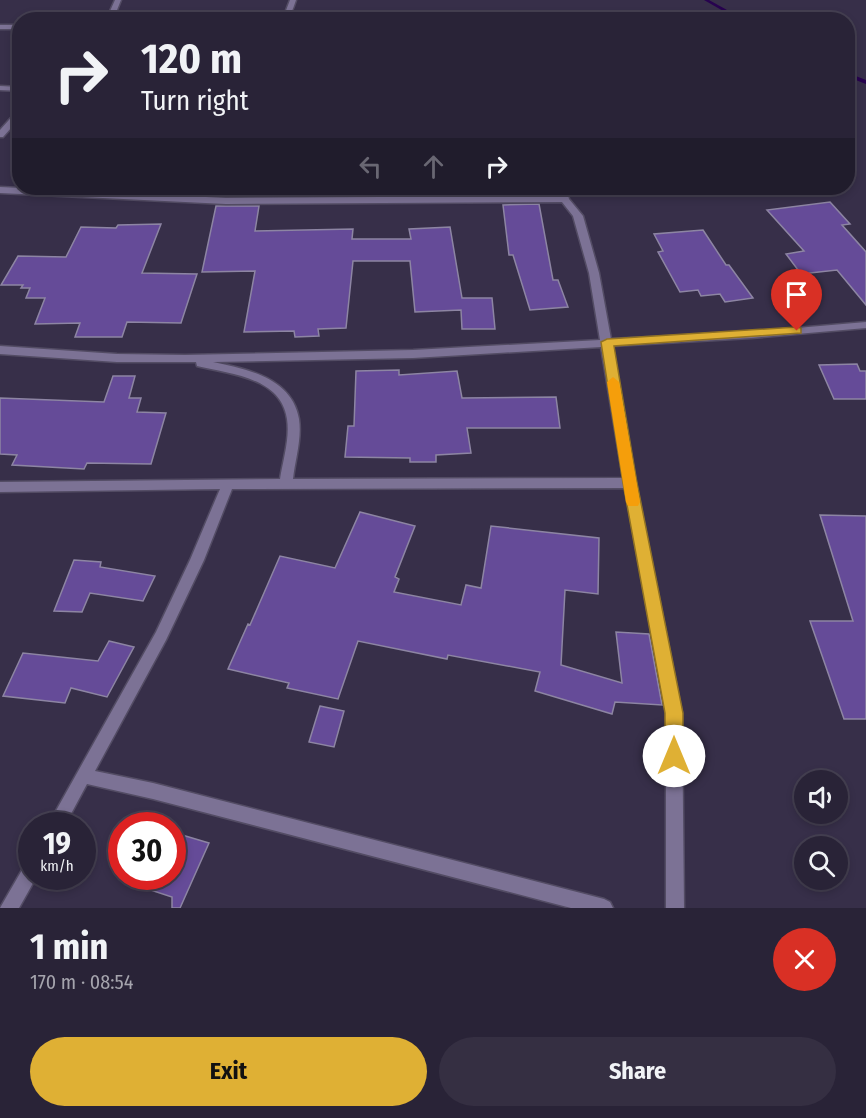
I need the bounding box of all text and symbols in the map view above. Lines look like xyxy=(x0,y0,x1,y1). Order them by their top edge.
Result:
text: 120 m xyxy=(141,34,242,84)
icon: right xyxy=(42,36,120,114)
text: Turn right xyxy=(141,85,249,117)
icon: left xyxy=(354,150,387,183)
icon: ahead xyxy=(417,150,450,183)
icon: right xyxy=(480,150,513,183)
pin xyxy=(771,269,822,331)
icon: arrive xyxy=(780,278,813,311)
position arrow xyxy=(642,724,706,788)
map controls xyxy=(794,770,848,890)
button: sound xyxy=(794,770,848,824)
speed limit sign: 30 xyxy=(108,812,186,890)
text: 19 xyxy=(43,826,71,862)
button: search xyxy=(794,836,848,890)
text: km/h xyxy=(40,857,74,875)
text: 1 min xyxy=(30,925,108,969)
button: close xyxy=(773,928,836,991)
text: 170 m · 08:54 xyxy=(30,970,133,994)
button: Exit xyxy=(30,1037,427,1106)
button: Share xyxy=(439,1037,836,1106)

